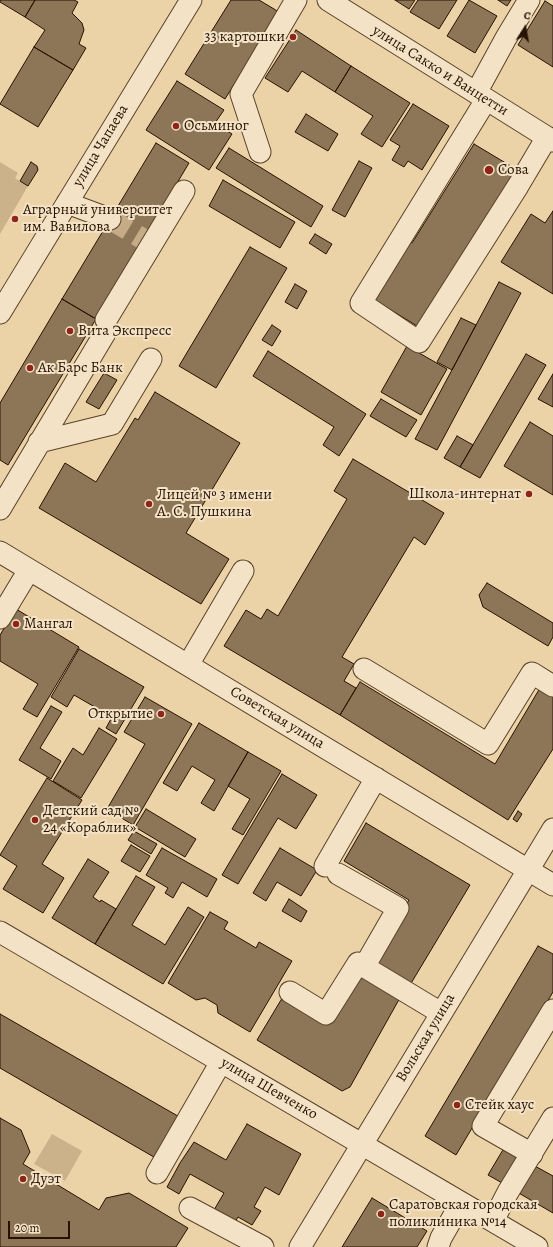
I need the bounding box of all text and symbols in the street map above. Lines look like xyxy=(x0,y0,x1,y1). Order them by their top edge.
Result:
north arrow xyxy=(505,8,545,48)
text: С xyxy=(523,8,532,24)
street label: улица Сакко и Ванцетти xyxy=(369,22,511,120)
place label: 33 картошки xyxy=(204,28,285,46)
marker: 33 картошки xyxy=(288,32,298,42)
street label: улица Чапаева xyxy=(69,101,133,191)
place label: Осьминог xyxy=(184,117,249,135)
marker: Осьминог xyxy=(171,121,181,131)
place label: Сова xyxy=(498,161,529,179)
marker: Сова xyxy=(483,164,495,176)
place label: Аграрный университет им. Вавилова xyxy=(23,201,173,236)
marker: Аграрный университет им. Вавилова xyxy=(10,214,20,224)
place label: Вита Экспресс xyxy=(78,322,171,340)
marker: Вита Экспресс xyxy=(65,326,75,336)
place label: Ак Барс Банк xyxy=(38,359,123,377)
marker: Ак Барс Банк xyxy=(25,363,35,373)
place label: Школа-интернат xyxy=(409,485,521,503)
place label: Лицей № 3 имени А. С. Пушкина xyxy=(157,486,272,521)
marker: Школа-интернат xyxy=(524,489,534,499)
marker: Лицей № 3 имени А. С. Пушкина xyxy=(144,499,154,509)
place label: Мангал xyxy=(24,615,73,633)
marker: Мангал xyxy=(11,619,21,629)
street label: Советская улица xyxy=(227,683,327,753)
place label: Открытие xyxy=(88,705,153,723)
marker: Открытие xyxy=(156,709,166,719)
place label: Детский сад № 24 «Кораблик» xyxy=(43,802,139,837)
marker: Детский сад № 24 «Кораблик» xyxy=(30,815,40,825)
street label: Вольская улица xyxy=(393,991,459,1085)
street label: улица Шевченко xyxy=(217,1054,321,1124)
place label: Стейк хаус xyxy=(465,1096,534,1114)
marker: Стейк хаус xyxy=(452,1100,462,1110)
place label: Дуэт xyxy=(31,1170,61,1188)
marker: Дуэт xyxy=(18,1174,28,1184)
place label: Саратовская городская поликлиника №14 xyxy=(389,1196,537,1231)
marker: Саратовская городская поликлиника №14 xyxy=(376,1209,386,1219)
scale bar xyxy=(10,1213,72,1239)
text: 20 m xyxy=(15,1220,39,1236)

